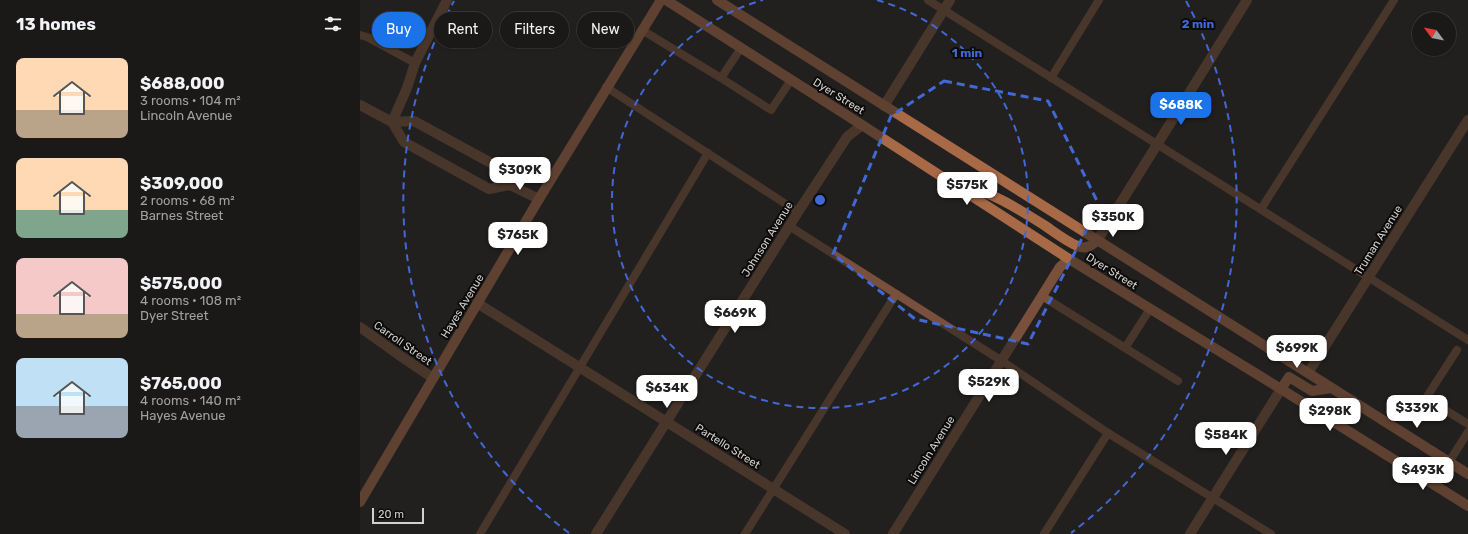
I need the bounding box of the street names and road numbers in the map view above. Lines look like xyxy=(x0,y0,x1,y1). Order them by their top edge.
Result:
street label: Dyer Street xyxy=(811,76,867,118)
street label: Johnson Avenue xyxy=(739,199,796,279)
street label: Truman Avenue xyxy=(1352,203,1405,278)
street label: Dyer Street xyxy=(1084,251,1140,293)
street label: Hayes Avenue xyxy=(438,272,487,341)
street label: Carroll Street xyxy=(371,319,435,369)
street label: Lincoln Avenue xyxy=(905,414,958,487)
street label: Partello Street xyxy=(693,421,763,472)

